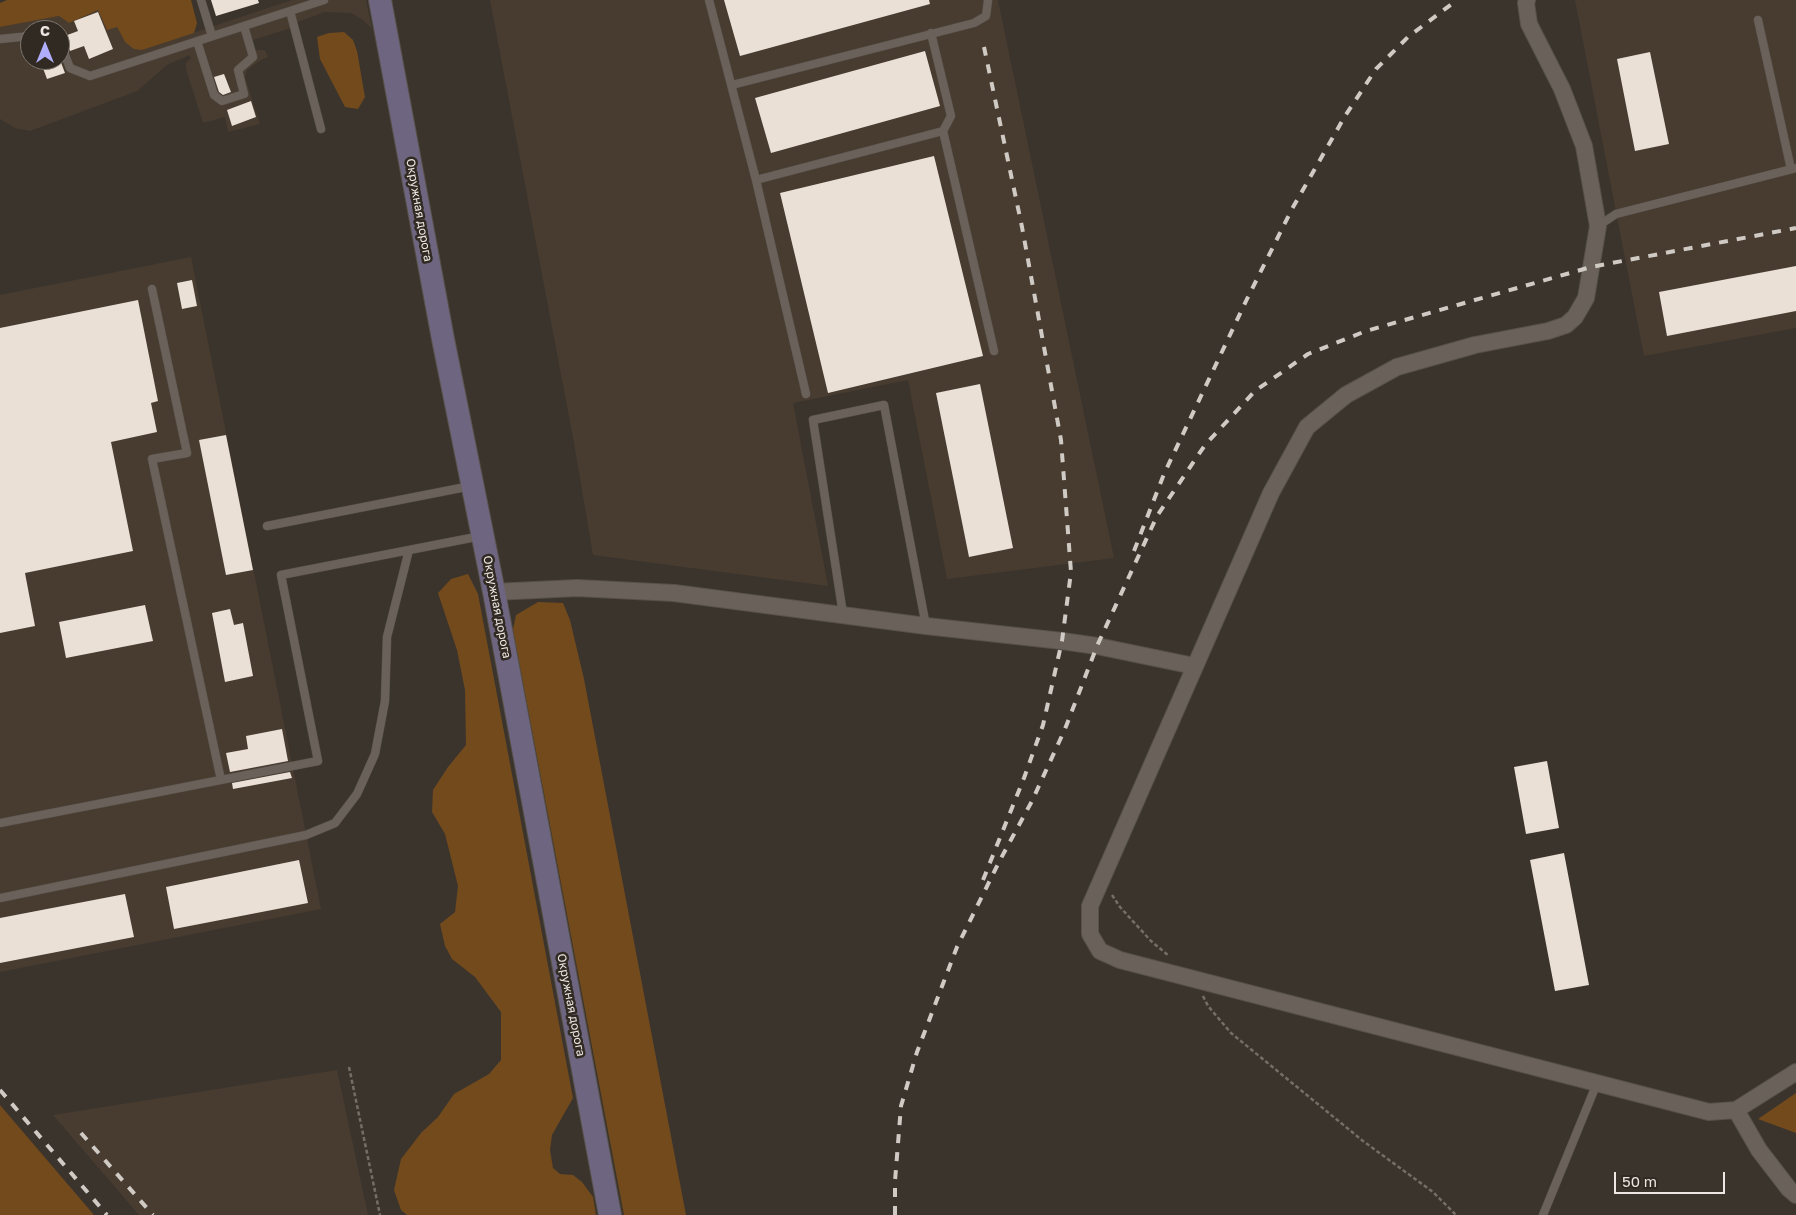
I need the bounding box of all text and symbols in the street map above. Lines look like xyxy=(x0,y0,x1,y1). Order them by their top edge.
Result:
north arrow xyxy=(20,20,70,70)
text: С xyxy=(40,22,50,39)
street label: Окружная дорога xyxy=(403,157,435,263)
street label: Окружная дорога xyxy=(480,554,514,660)
street label: Окружная дорога xyxy=(554,952,588,1058)
scale bar xyxy=(1616,1162,1727,1194)
text: 50 m xyxy=(1622,1172,1657,1190)

